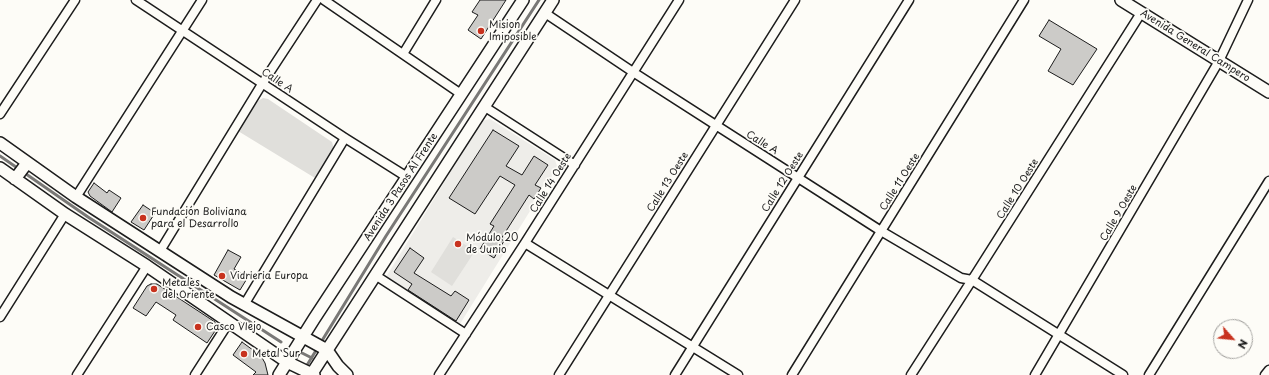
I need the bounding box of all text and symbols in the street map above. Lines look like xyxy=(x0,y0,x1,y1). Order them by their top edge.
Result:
street label: Avenida General Campero xyxy=(1138,7,1252,85)
place label: Mision Imiposible xyxy=(489,19,537,42)
marker: Mision Imiposible xyxy=(476,26,486,36)
street label: Calle A xyxy=(259,66,295,96)
street label: Calle A xyxy=(744,129,780,157)
street label: Avenida 3 Pasos Al Frente xyxy=(362,131,440,243)
street label: Calle 13 Oeste xyxy=(645,150,691,214)
street label: Calle 12 Oeste xyxy=(760,150,806,214)
street label: Calle 14 Oeste xyxy=(528,151,574,215)
street label: Calle 11 Oeste xyxy=(878,151,922,213)
street label: Calle 10 Oeste xyxy=(995,157,1041,221)
street label: Calle 9 Oeste xyxy=(1098,183,1140,243)
place label: Fundación Boliviana para el Desarrollo xyxy=(151,206,246,230)
marker: Fundación Boliviana para el Desarrollo xyxy=(138,213,148,223)
place label: Módulo 20 de Junio xyxy=(466,232,518,256)
marker: Módulo 20 de Junio xyxy=(453,239,463,249)
place label: Vidrieria Europa xyxy=(230,270,308,282)
marker: Vidrieria Europa xyxy=(217,271,227,281)
place label: Metales del Oriente xyxy=(162,277,215,300)
marker: Metales del Oriente xyxy=(149,284,159,294)
north arrow xyxy=(1213,319,1253,359)
place label: Casco VIejo xyxy=(206,321,261,333)
marker: Casco VIejo xyxy=(193,322,203,332)
text: N xyxy=(1234,336,1253,352)
place label: Metal Sur xyxy=(252,348,299,360)
marker: Metal Sur xyxy=(239,349,249,359)

